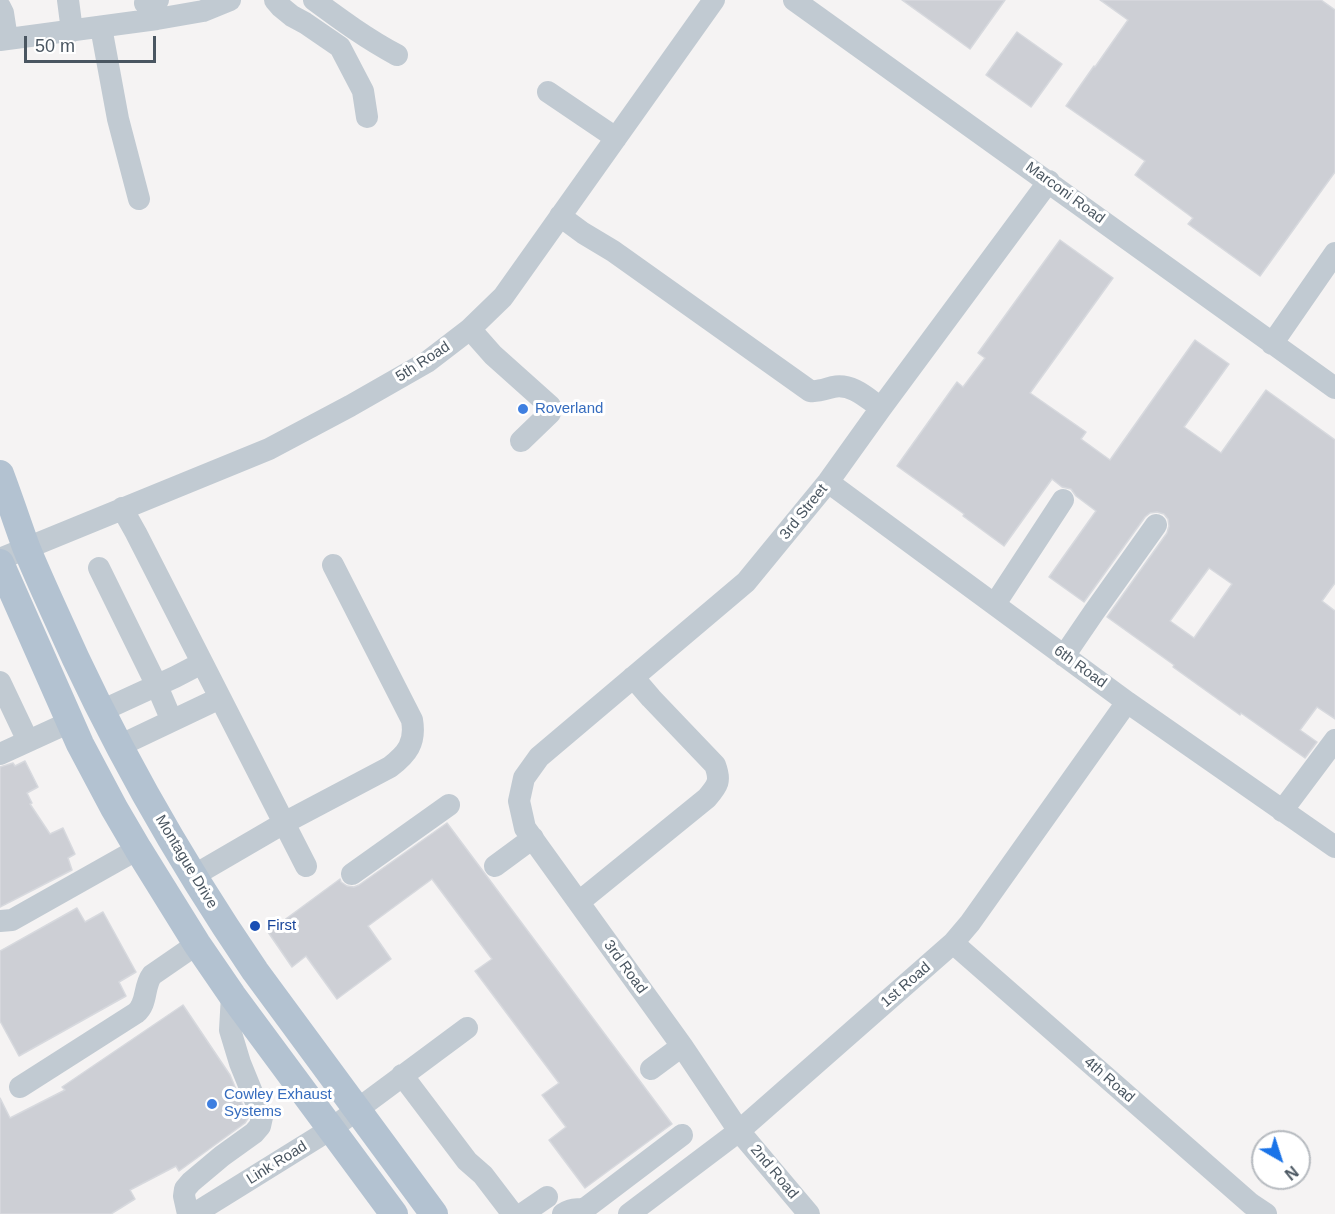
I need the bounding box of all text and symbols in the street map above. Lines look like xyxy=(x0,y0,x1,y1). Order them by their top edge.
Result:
scale bar xyxy=(27,24,159,62)
text: 50 m xyxy=(35,36,75,56)
street label: Marconi Road xyxy=(1022,158,1108,228)
street label: 5th Road xyxy=(393,338,453,386)
place label: Roverland xyxy=(535,400,603,418)
marker: Roverland xyxy=(516,402,530,416)
street label: 3rd Street xyxy=(776,481,832,543)
street label: 6th Road xyxy=(1050,642,1110,692)
street label: Montague Drive xyxy=(151,812,221,912)
place label: First xyxy=(267,917,296,935)
marker: First xyxy=(248,919,262,933)
street label: 3rd Road xyxy=(600,937,650,997)
street label: 1st Road xyxy=(877,959,935,1011)
street label: 4th Road xyxy=(1080,1053,1138,1107)
place label: Cowley Exhaust Systems xyxy=(224,1086,332,1121)
marker: Cowley Exhaust Systems xyxy=(205,1097,219,1111)
north arrow xyxy=(1251,1130,1311,1190)
street label: Link Road xyxy=(244,1137,310,1189)
street label: 2nd Road xyxy=(746,1141,802,1203)
text: N xyxy=(1282,1163,1301,1183)

